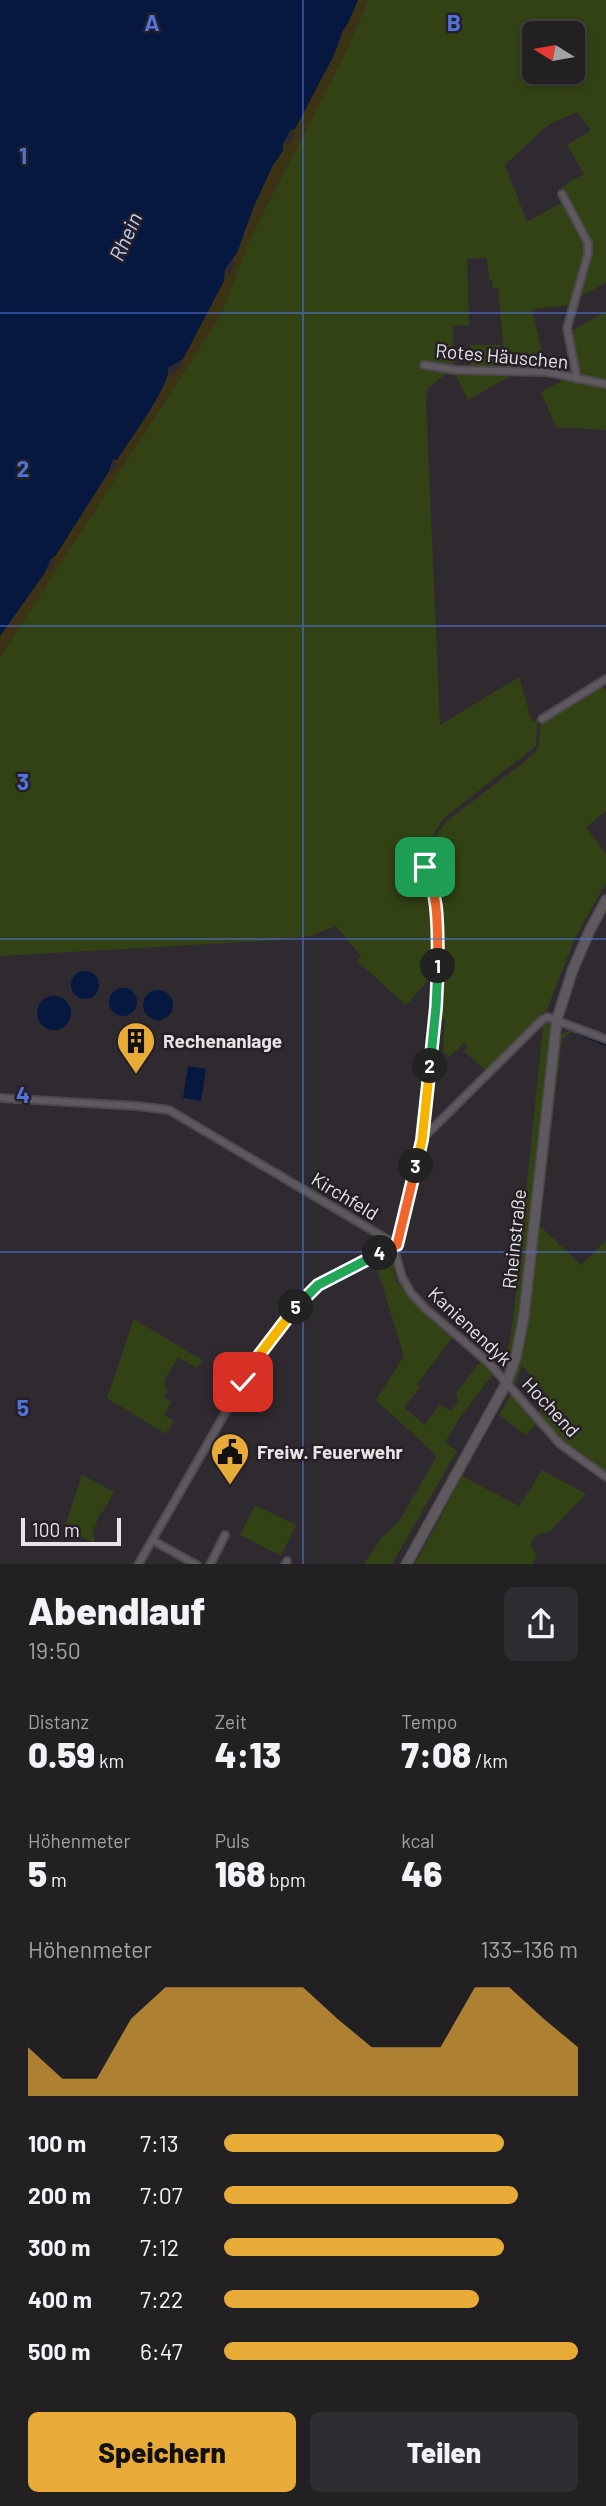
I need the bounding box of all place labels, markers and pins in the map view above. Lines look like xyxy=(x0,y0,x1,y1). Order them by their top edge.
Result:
pin xyxy=(395,837,455,897)
pin: 1 xyxy=(420,948,456,984)
building icon: Rechenanlage xyxy=(115,1020,157,1075)
place label: Rechenanlage xyxy=(163,1029,282,1052)
pin: 2 xyxy=(412,1048,448,1084)
pin: 3 xyxy=(398,1148,434,1184)
pin: 4 xyxy=(362,1236,398,1270)
pin: 5 xyxy=(278,1290,314,1324)
pin xyxy=(213,1352,273,1412)
public building icon: Freiw. Feuerwehr xyxy=(209,1431,251,1486)
place label: Freiw. Feuerwehr xyxy=(257,1440,404,1463)

